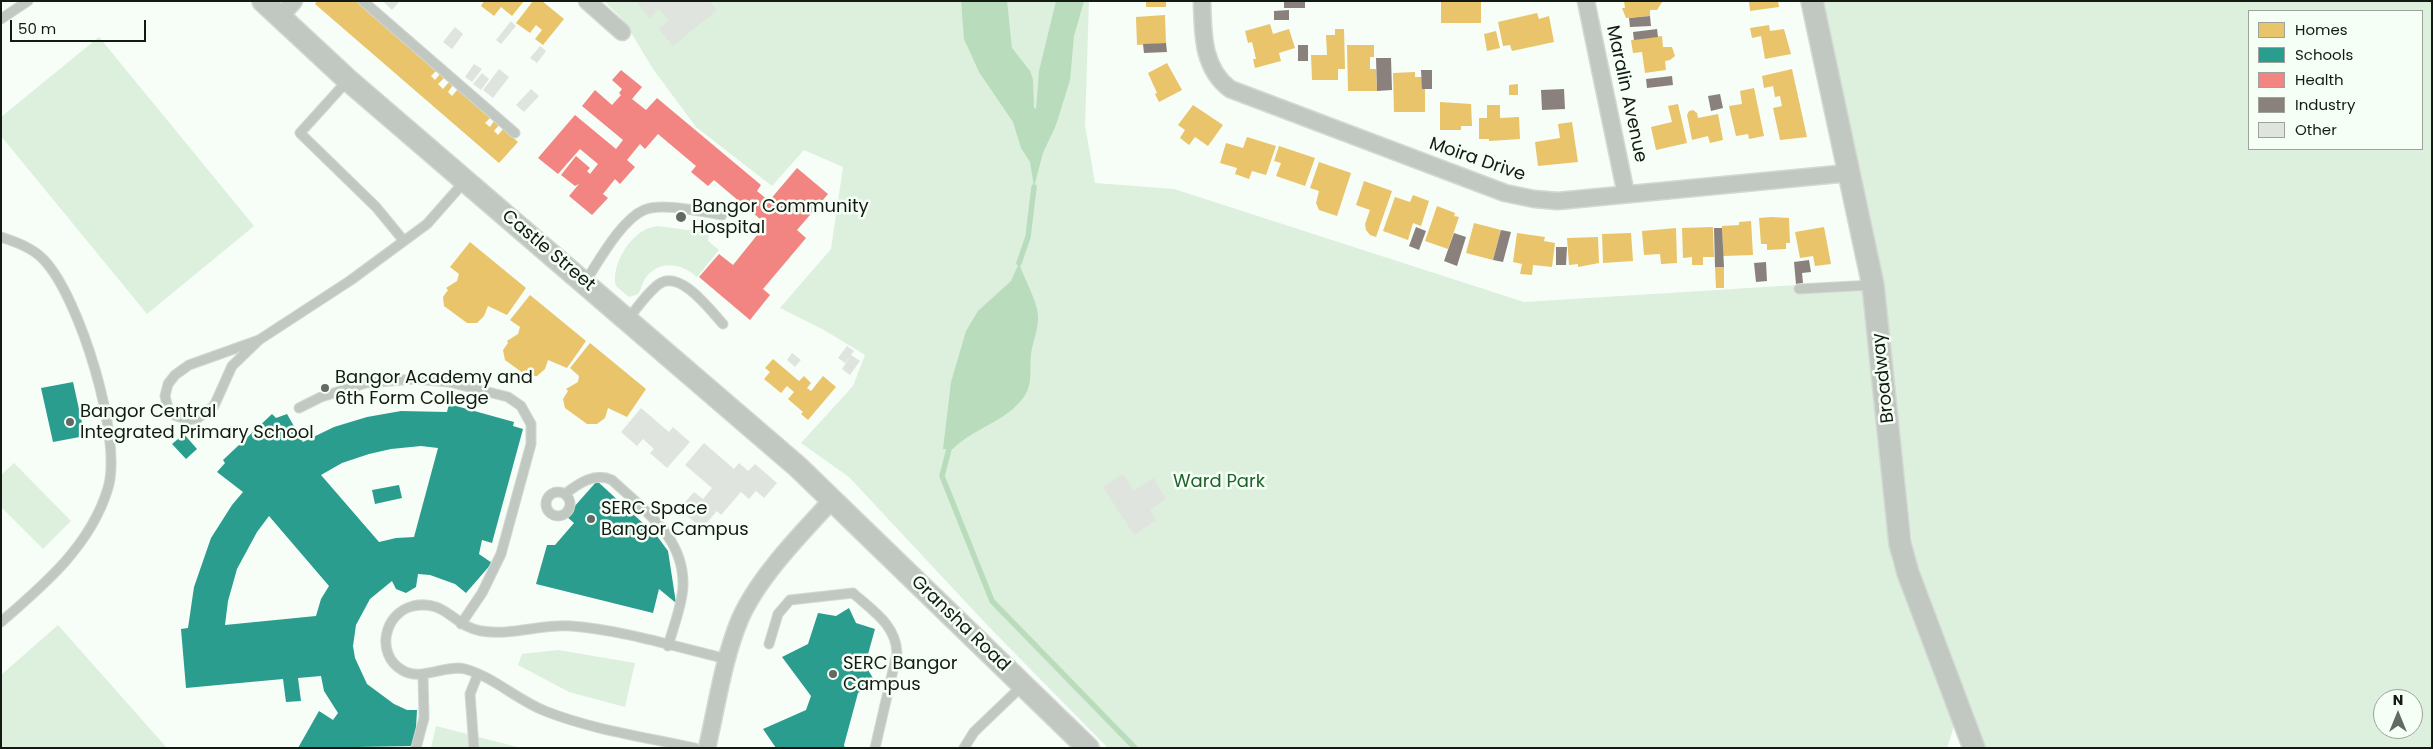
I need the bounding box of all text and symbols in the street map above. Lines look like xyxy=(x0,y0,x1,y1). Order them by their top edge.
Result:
scale bar xyxy=(12,10,149,42)
legend xyxy=(2248,10,2423,150)
text: 50 m xyxy=(18,18,56,39)
text: Homes xyxy=(2295,19,2348,40)
street label: Maralin Avenue xyxy=(1601,24,1651,164)
text: Schools xyxy=(2295,44,2353,65)
text: Health xyxy=(2295,69,2344,90)
text: Industry xyxy=(2295,94,2355,115)
text: Other xyxy=(2295,119,2337,140)
street label: Moira Drive xyxy=(1426,133,1528,187)
place label: Bangor Community Hospital xyxy=(692,196,869,238)
street label: Castle Street xyxy=(497,206,599,296)
marker: Bangor Community Hospital xyxy=(674,210,688,224)
street label: Broadway xyxy=(1869,332,1899,424)
place label: Bangor Academy and 6th Form College xyxy=(335,367,533,409)
marker: Bangor Academy and 6th Form College xyxy=(319,382,331,394)
place label: Bangor Central Integrated Primary School xyxy=(80,401,314,444)
marker: Bangor Central Integrated Primary School xyxy=(64,416,76,428)
park label: Ward Park xyxy=(1173,471,1265,493)
place label: SERC Space Bangor Campus xyxy=(601,498,749,540)
marker: SERC Space Bangor Campus xyxy=(585,513,597,525)
street label: Gransha Road xyxy=(906,571,1014,677)
place label: SERC Bangor Campus xyxy=(843,653,958,696)
marker: SERC Bangor Campus xyxy=(827,668,839,680)
north arrow xyxy=(2373,689,2423,739)
text: N xyxy=(2393,690,2403,710)

